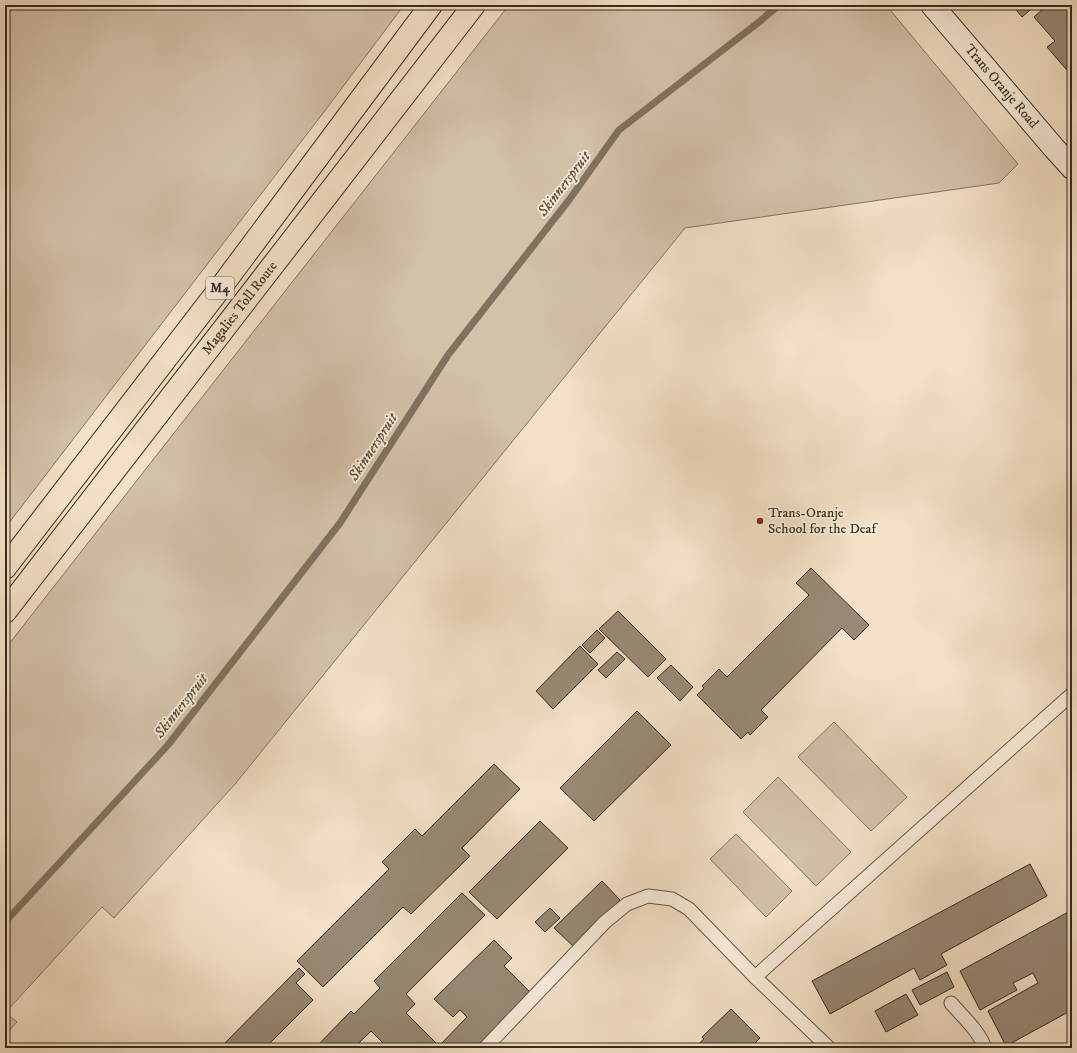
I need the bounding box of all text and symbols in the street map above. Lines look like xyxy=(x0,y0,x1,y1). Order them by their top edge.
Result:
street label: Trans Oranje Road xyxy=(961,41,1042,132)
water label: Skinnerspruit xyxy=(533,146,596,221)
street label: Magalies Toll Route xyxy=(198,258,282,358)
road number: M4 xyxy=(206,277,234,299)
water label: Skinnerspruit xyxy=(344,408,403,485)
place label: Trans-Oranje School for the Deaf xyxy=(768,504,879,538)
marker: Trans-Oranje School for the Deaf xyxy=(755,516,765,526)
water label: Skinnerspruit xyxy=(149,669,213,743)

